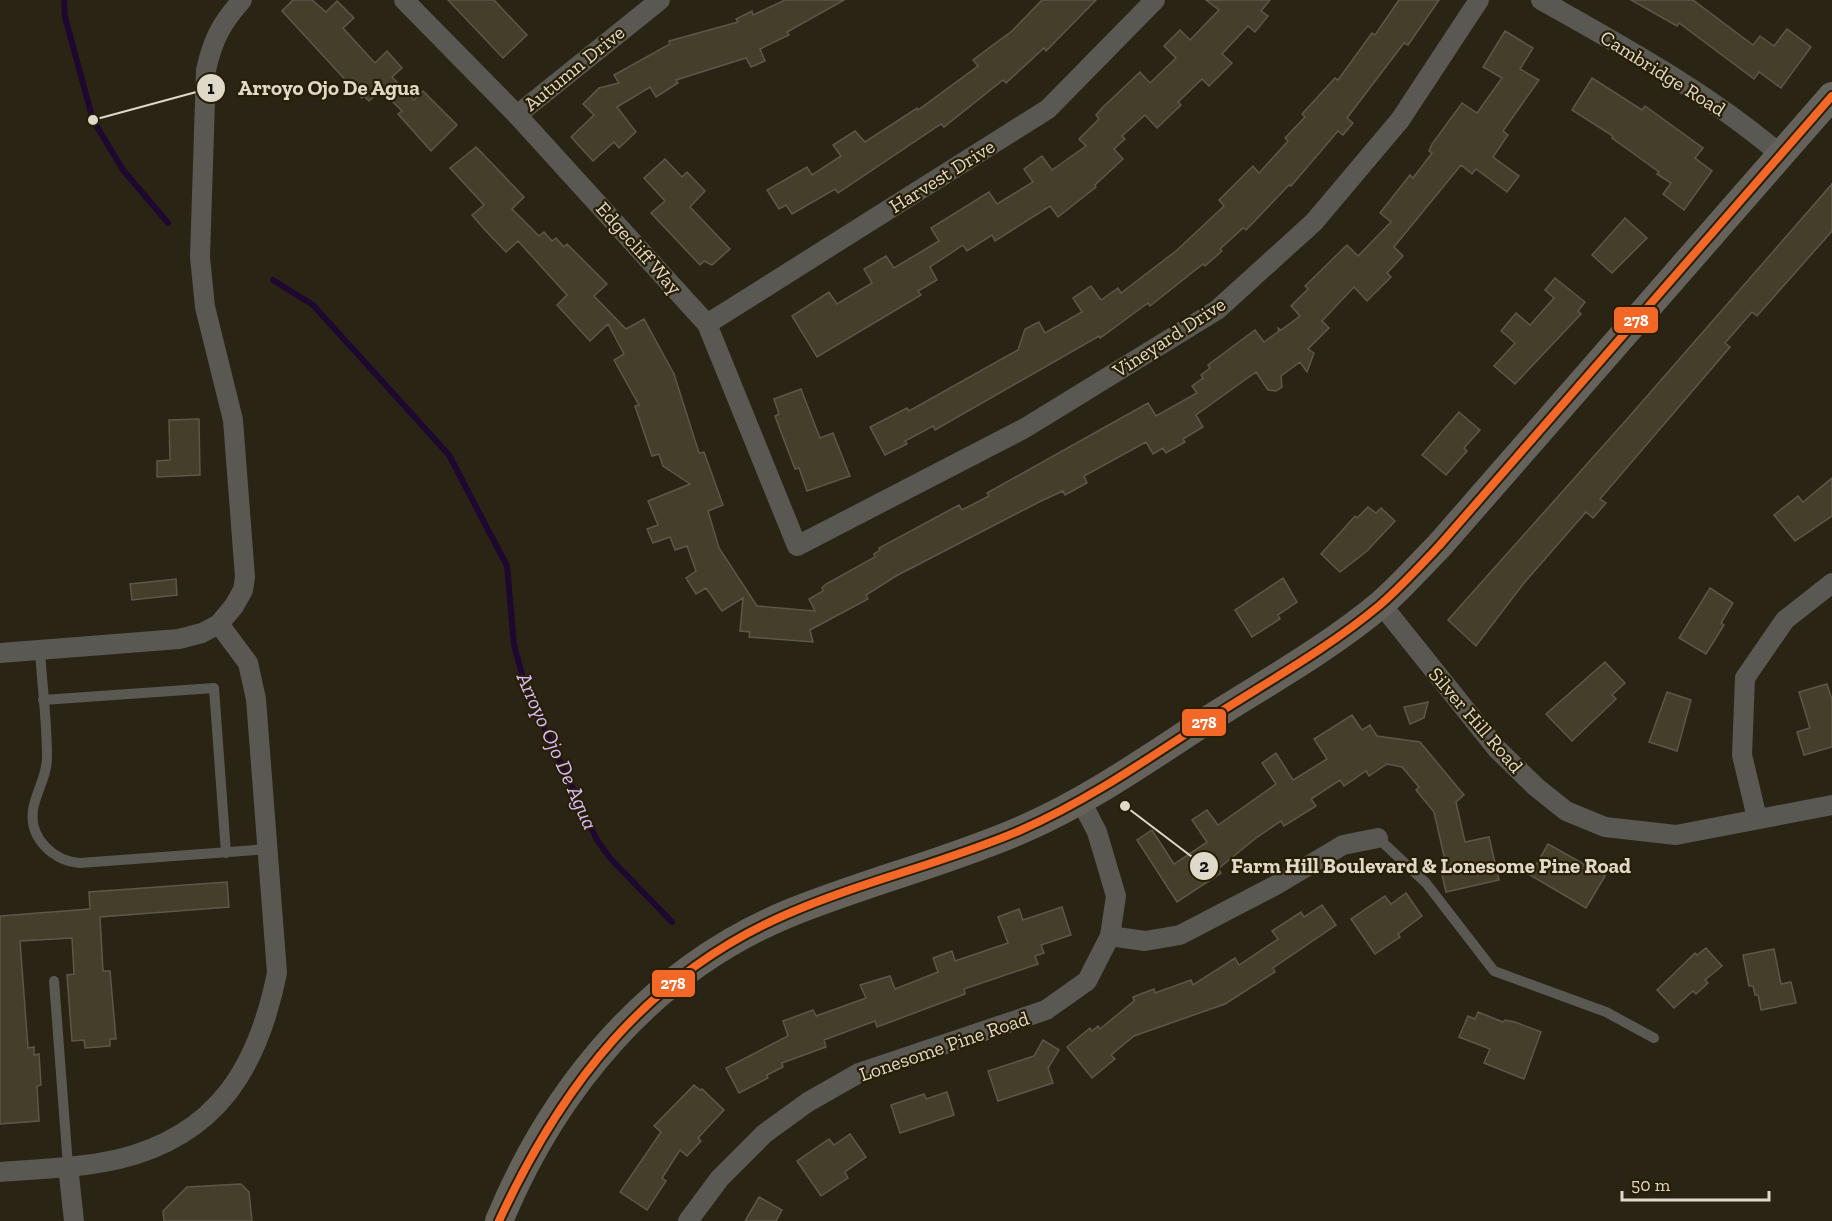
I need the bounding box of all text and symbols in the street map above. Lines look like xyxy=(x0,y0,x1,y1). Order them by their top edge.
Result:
street label: Autumn Drive xyxy=(519,20,629,116)
street label: Cambridge Road xyxy=(1596,25,1730,121)
callout: Arroyo Ojo De Agua xyxy=(196,68,432,107)
text: Arroyo Ojo De Agua xyxy=(238,75,420,100)
text: 1 xyxy=(207,77,215,99)
street label: Harvest Drive xyxy=(885,134,999,218)
street label: Edgecliff Way xyxy=(591,197,687,300)
street label: Vineyard Drive xyxy=(1107,292,1230,383)
line badge: 278 xyxy=(1613,306,1659,334)
text: 278 xyxy=(1623,311,1649,330)
street label: Silver Hill Road xyxy=(1424,662,1528,778)
water label: Arroyo Ojo De Agua xyxy=(511,667,603,833)
line badge: 278 xyxy=(1181,708,1227,737)
text: 278 xyxy=(1191,713,1217,732)
callout: Farm Hill Boulevard & Lonesome Pine Road xyxy=(1189,847,1643,886)
text: Farm Hill Boulevard & Lonesome Pine Road xyxy=(1231,853,1631,878)
text: 2 xyxy=(1199,855,1209,877)
line badge: 278 xyxy=(651,969,696,998)
text: 278 xyxy=(660,974,686,993)
street label: Lonesome Pine Road xyxy=(856,1006,1032,1086)
scale bar xyxy=(1622,1164,1769,1202)
text: 50 m xyxy=(1631,1174,1671,1196)

